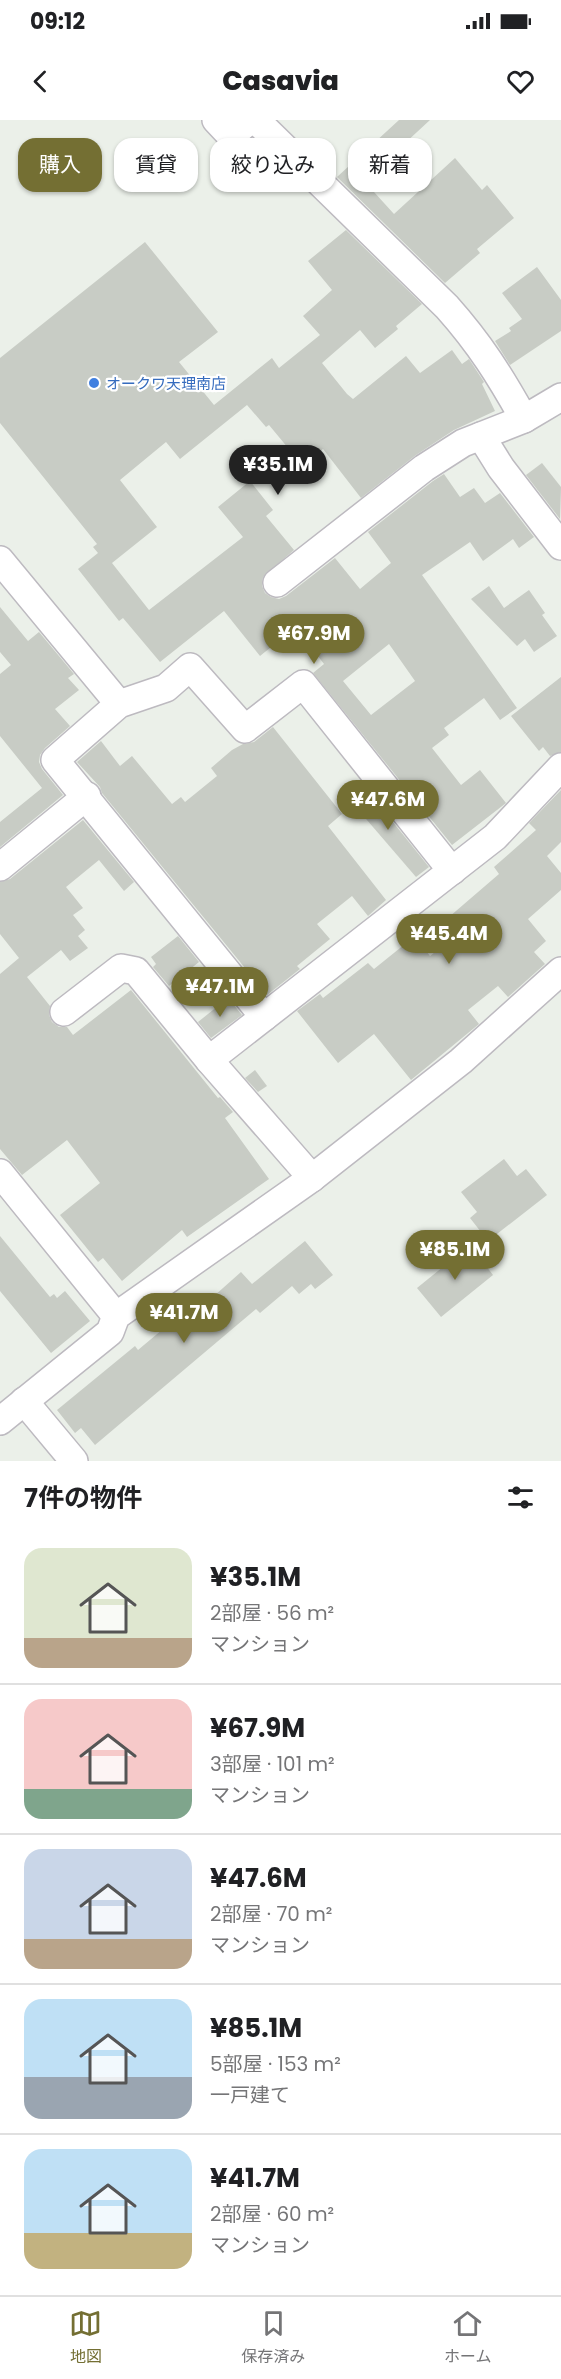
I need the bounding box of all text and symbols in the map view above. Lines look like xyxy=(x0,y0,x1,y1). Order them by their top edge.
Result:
text: 09:12 xyxy=(30,6,85,37)
text: Casavia xyxy=(222,62,339,99)
icon: back xyxy=(24,65,57,98)
icon: heart xyxy=(504,65,537,98)
chip: 購入 xyxy=(18,138,102,192)
chip: 賃貸 xyxy=(114,138,198,192)
chip: 絞り込み xyxy=(210,138,336,192)
chip: 新着 xyxy=(348,138,432,192)
place label: オークワ天理南店 xyxy=(106,373,226,394)
marker: オークワ天理南店 xyxy=(87,376,101,390)
pin: ¥35.1M xyxy=(229,445,327,496)
text: ¥35.1M xyxy=(243,450,313,478)
pin: ¥67.9M xyxy=(265,614,363,665)
text: ¥67.9M xyxy=(277,619,351,647)
pin: ¥47.6M xyxy=(339,780,437,831)
text: ¥47.6M xyxy=(351,785,425,813)
pin: ¥45.4M xyxy=(400,914,498,965)
text: ¥45.4M xyxy=(410,919,488,947)
pin: ¥47.1M xyxy=(171,967,269,1018)
text: ¥47.1M xyxy=(185,972,255,1000)
pin: ¥85.1M xyxy=(406,1230,504,1281)
text: ¥85.1M xyxy=(420,1235,490,1263)
pin: ¥41.7M xyxy=(135,1293,233,1344)
text: ¥41.7M xyxy=(149,1298,219,1326)
text: 7件の物件 xyxy=(24,1480,142,1516)
icon: filters xyxy=(504,1481,537,1514)
text: ¥35.1M xyxy=(210,1559,301,1595)
icon: home xyxy=(72,1572,144,1644)
text: 2部屋 · 56 m² xyxy=(210,1599,334,1627)
text: マンション xyxy=(210,1630,310,1658)
text: ¥67.9M xyxy=(210,1710,305,1746)
icon: home xyxy=(72,1723,144,1795)
text: 3部屋 · 101 m² xyxy=(210,1750,335,1778)
text: マンション xyxy=(210,1781,310,1809)
text: ¥47.6M xyxy=(210,1860,307,1896)
icon: home xyxy=(72,1873,144,1945)
text: 2部屋 · 70 m² xyxy=(210,1900,332,1928)
text: マンション xyxy=(210,1931,310,1959)
text: ¥85.1M xyxy=(210,2010,302,2046)
icon: home xyxy=(72,2023,144,2095)
text: 5部屋 · 153 m² xyxy=(210,2050,341,2078)
text: 一戸建て xyxy=(210,2081,290,2109)
text: ¥41.7M xyxy=(210,2160,300,2196)
icon: home xyxy=(72,2173,144,2245)
text: 2部屋 · 60 m² xyxy=(210,2200,334,2228)
text: マンション xyxy=(210,2231,310,2259)
tab: 地図 xyxy=(69,2307,102,2369)
tab: 保存済み xyxy=(241,2307,305,2369)
tab: ホーム xyxy=(444,2307,492,2369)

